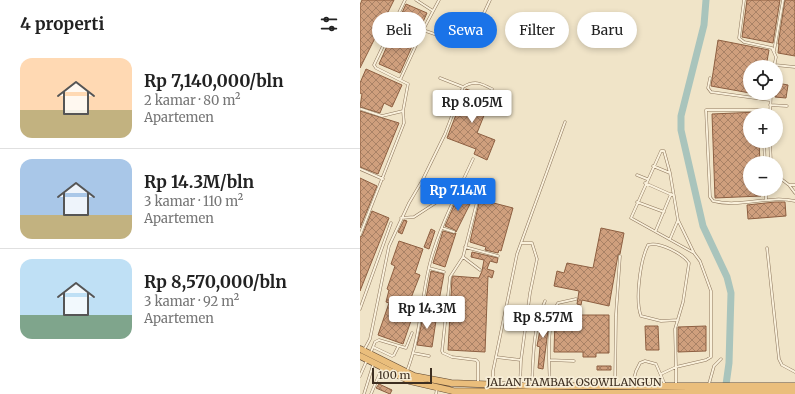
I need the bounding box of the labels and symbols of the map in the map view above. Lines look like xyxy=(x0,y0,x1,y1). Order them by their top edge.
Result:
pin: Rp 8.05M xyxy=(431,90,513,124)
pin: Rp 7.14M xyxy=(417,178,499,212)
pin: Rp 14.3M xyxy=(386,296,468,330)
pin: Rp 8.57M xyxy=(502,305,584,339)
scale bar xyxy=(372,366,432,385)
street label: JALAN TAMBAK OSOWILANGUN xyxy=(486,375,662,389)

